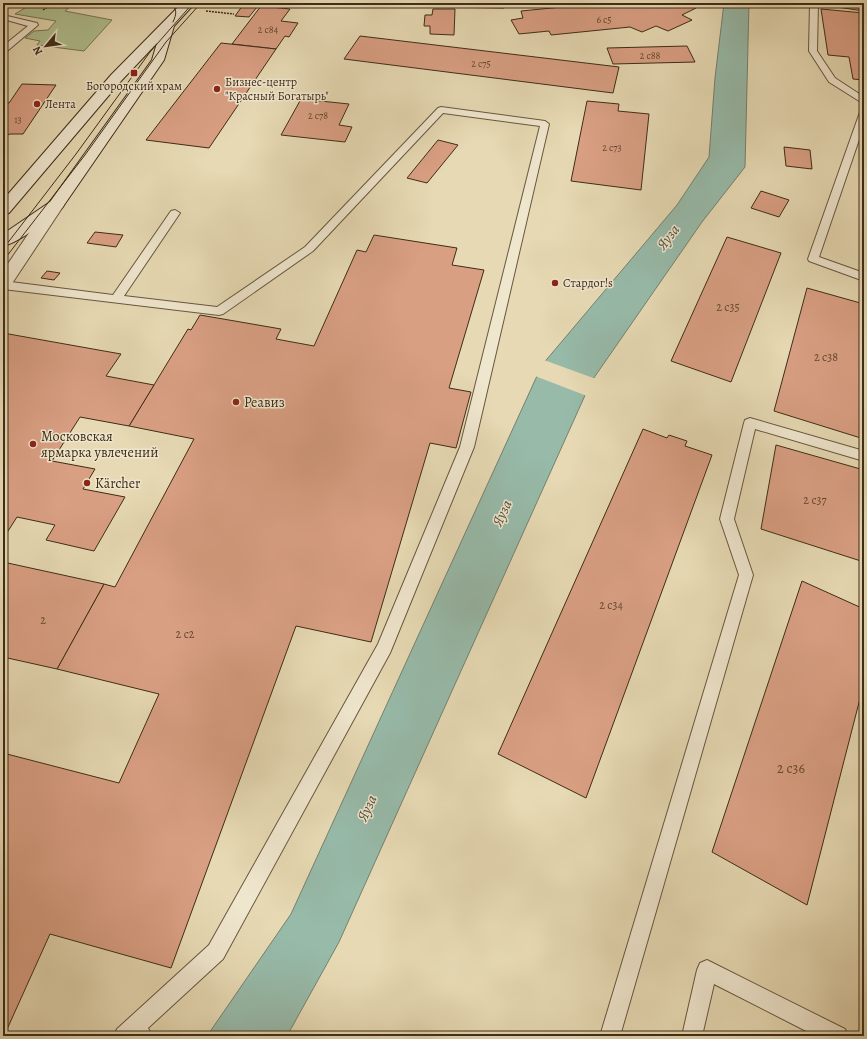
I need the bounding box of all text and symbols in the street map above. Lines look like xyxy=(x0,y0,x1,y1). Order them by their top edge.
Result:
house number: 6 с5 xyxy=(596,13,612,26)
house number: 2 с84 xyxy=(258,23,279,36)
north arrow xyxy=(26,26,66,66)
text: N xyxy=(29,43,46,58)
house number: 2 c88 xyxy=(640,49,660,62)
house number: 2 с75 xyxy=(471,57,491,70)
marker: Богородский храм xyxy=(129,68,139,78)
place label: Бизнес-центр "Красный Богатырь" xyxy=(225,74,329,104)
place label: Богородский храм xyxy=(86,78,182,94)
marker: Бизнес-центр "Красный Богатырь" xyxy=(212,84,222,94)
place label: Лента xyxy=(45,96,76,112)
marker: Лента xyxy=(32,99,42,109)
house number: 2 c78 xyxy=(308,109,328,122)
house number: 13 xyxy=(14,113,22,126)
house number: 2 с73 xyxy=(602,141,622,154)
water label: Яуза xyxy=(651,220,684,255)
place label: Стардог!s xyxy=(563,275,613,291)
marker: Стардог!s xyxy=(550,278,560,288)
house number: 2 с35 xyxy=(716,299,740,315)
house number: 2 с38 xyxy=(814,349,838,365)
place label: Реавиз xyxy=(244,393,285,412)
marker: Реавиз xyxy=(231,397,241,407)
place label: Московская ярмарка увлечений xyxy=(41,427,159,462)
marker: Московская ярмарка увлечений xyxy=(28,439,38,449)
place label: Kärcher xyxy=(95,474,141,493)
marker: Kärcher xyxy=(82,478,92,488)
house number: 2 с37 xyxy=(803,492,828,508)
water label: Яуза xyxy=(487,497,517,530)
house number: 2 с34 xyxy=(599,597,623,613)
house number: 2 xyxy=(40,612,46,628)
house number: 2 c2 xyxy=(176,626,195,642)
house number: 2 с36 xyxy=(777,759,805,778)
water label: Яуза xyxy=(352,792,382,825)

